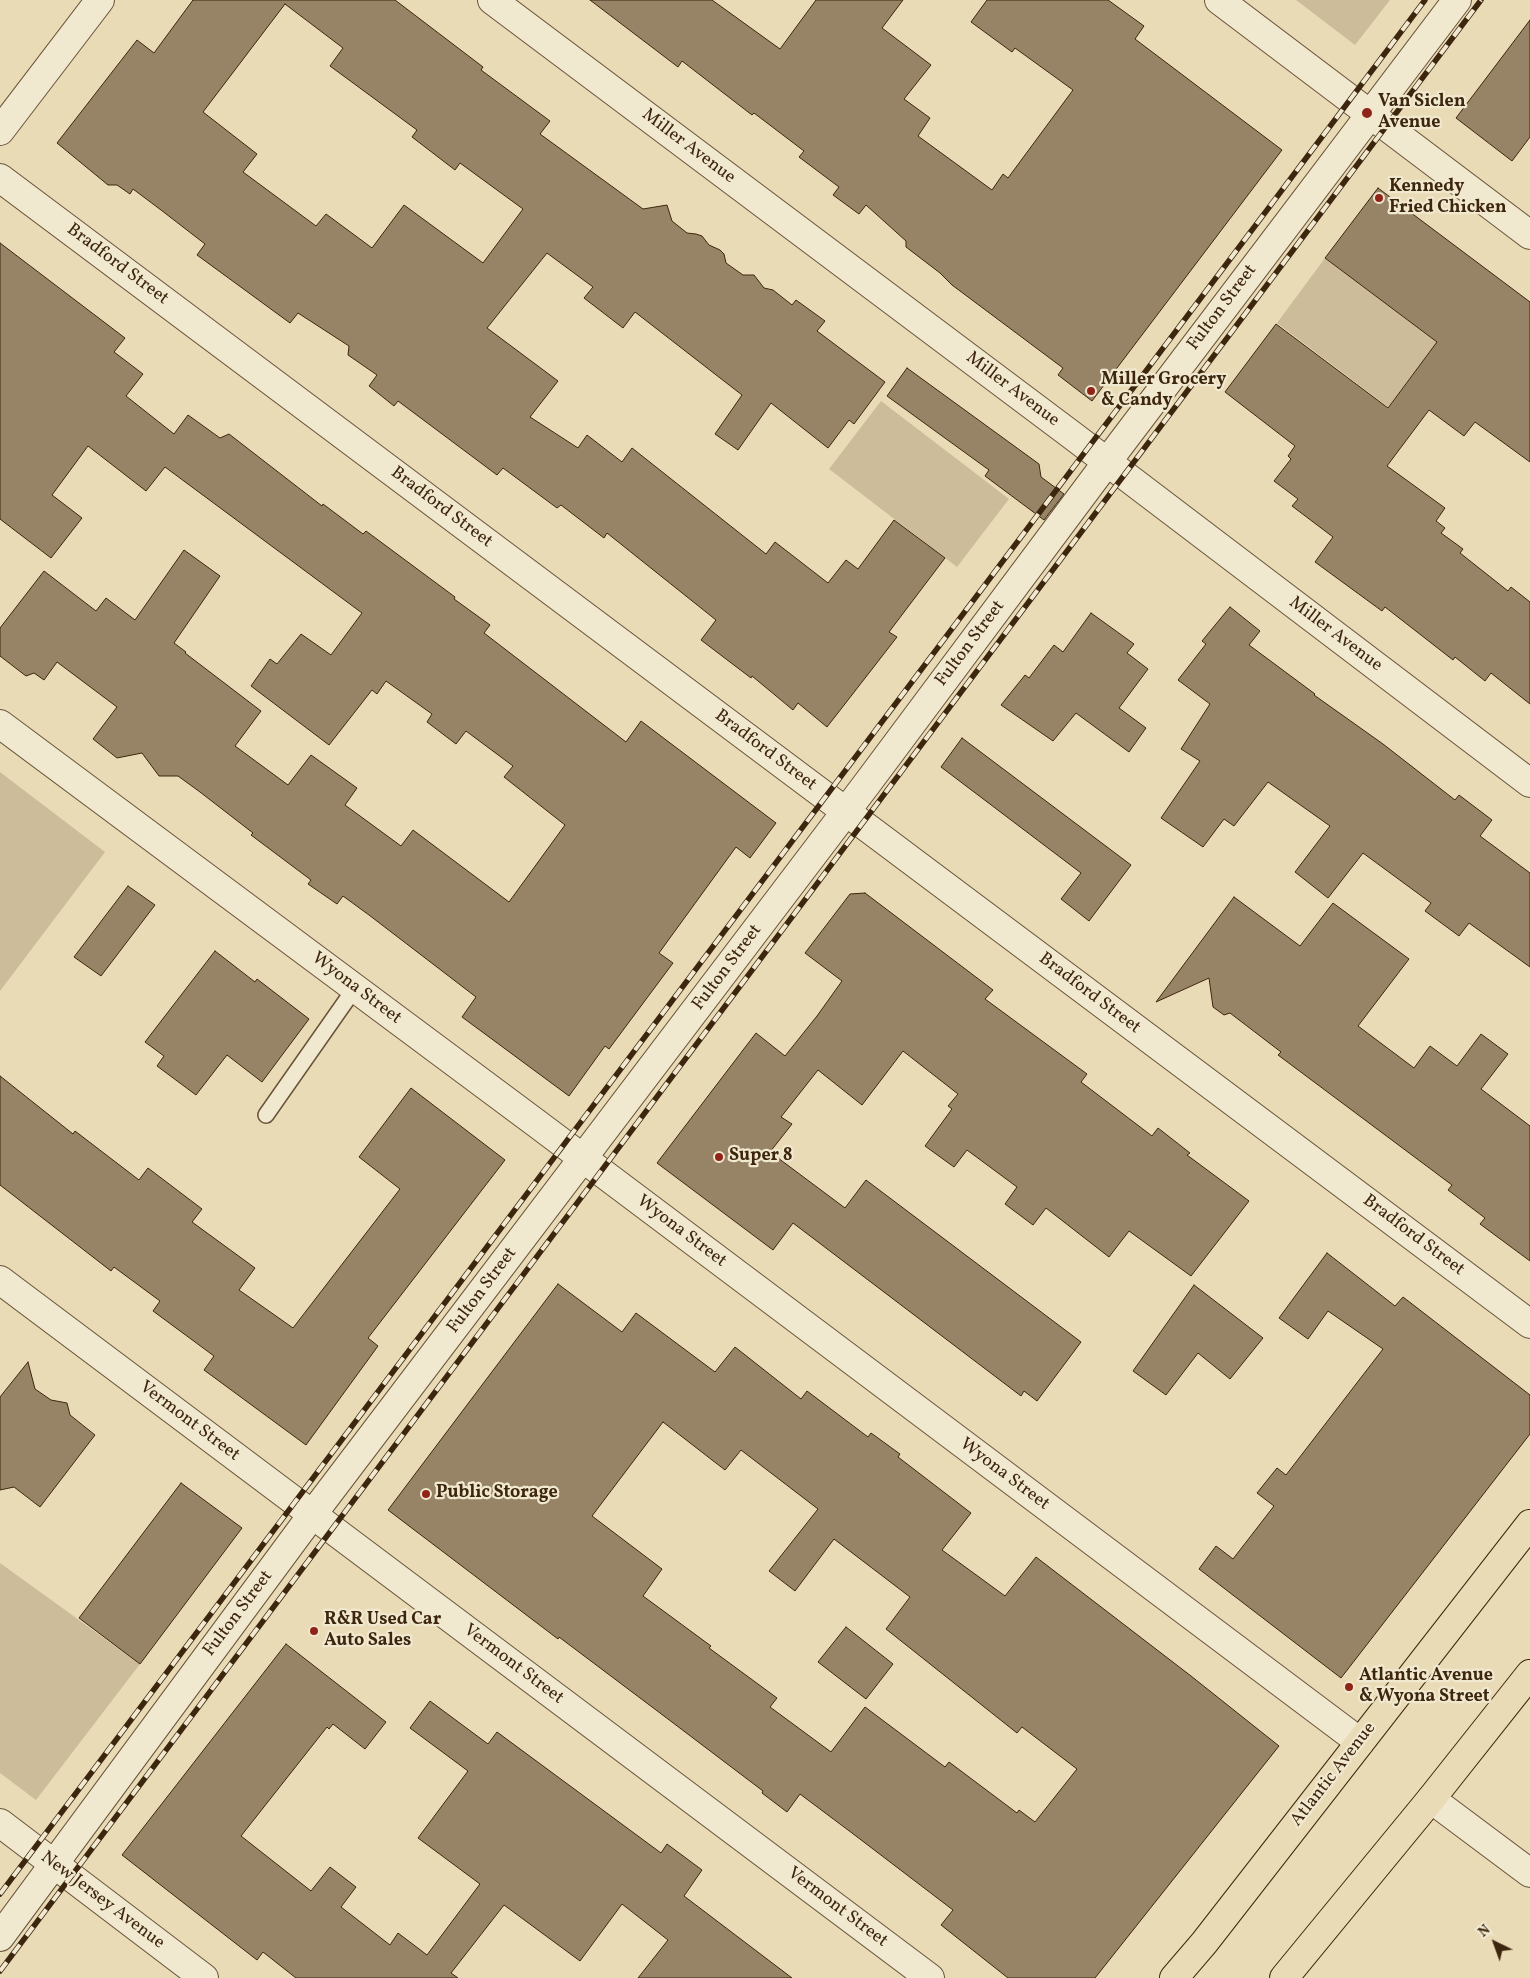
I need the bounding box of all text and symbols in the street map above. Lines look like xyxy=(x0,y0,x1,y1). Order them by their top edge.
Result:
place label: Van Siclen Avenue xyxy=(1378,92,1466,134)
street label: Miller Avenue xyxy=(637,105,739,189)
marker: Van Siclen Avenue xyxy=(1360,106,1374,120)
place label: Kennedy Fried Chicken xyxy=(1389,177,1507,220)
marker: Kennedy Fried Chicken xyxy=(1373,192,1385,204)
street label: Bradford Street xyxy=(62,220,172,310)
street label: Fulton Street xyxy=(1184,261,1262,355)
street label: Miller Avenue xyxy=(961,348,1063,432)
place label: Miller Grocery & Candy xyxy=(1101,370,1226,412)
marker: Miller Grocery & Candy xyxy=(1085,385,1097,397)
street label: Bradford Street xyxy=(386,463,496,553)
street label: Miller Avenue xyxy=(1284,593,1386,677)
street label: Fulton Street xyxy=(932,597,1010,691)
street label: Bradford Street xyxy=(710,706,820,796)
street label: Fulton Street xyxy=(689,921,767,1015)
street label: Wyona Street xyxy=(307,948,405,1030)
street label: Bradford Street xyxy=(1034,949,1144,1039)
place label: Super 8 xyxy=(729,1146,793,1168)
marker: Super 8 xyxy=(713,1151,725,1163)
street label: Wyona Street xyxy=(632,1191,730,1273)
street label: Bradford Street xyxy=(1358,1191,1468,1281)
street label: Fulton Street xyxy=(444,1244,522,1338)
street label: Vermont Street xyxy=(135,1377,243,1467)
street label: Wyona Street xyxy=(955,1434,1053,1516)
place label: Public Storage xyxy=(436,1483,558,1505)
marker: Public Storage xyxy=(420,1488,432,1500)
street label: Fulton Street xyxy=(200,1567,278,1661)
place label: R&R Used Car Auto Sales xyxy=(324,1610,441,1652)
street label: Vermont Street xyxy=(459,1620,567,1710)
marker: R&R Used Car Auto Sales xyxy=(308,1625,320,1637)
place label: Atlantic Avenue & Wyona Street xyxy=(1359,1666,1493,1708)
marker: Atlantic Avenue & Wyona Street xyxy=(1343,1681,1355,1693)
street label: Atlantic Avenue xyxy=(1287,1719,1381,1831)
street label: New Jersey Avenue xyxy=(36,1847,168,1955)
street label: Vermont Street xyxy=(783,1863,891,1953)
north arrow xyxy=(1470,1918,1520,1968)
text: N xyxy=(1474,1921,1495,1942)

